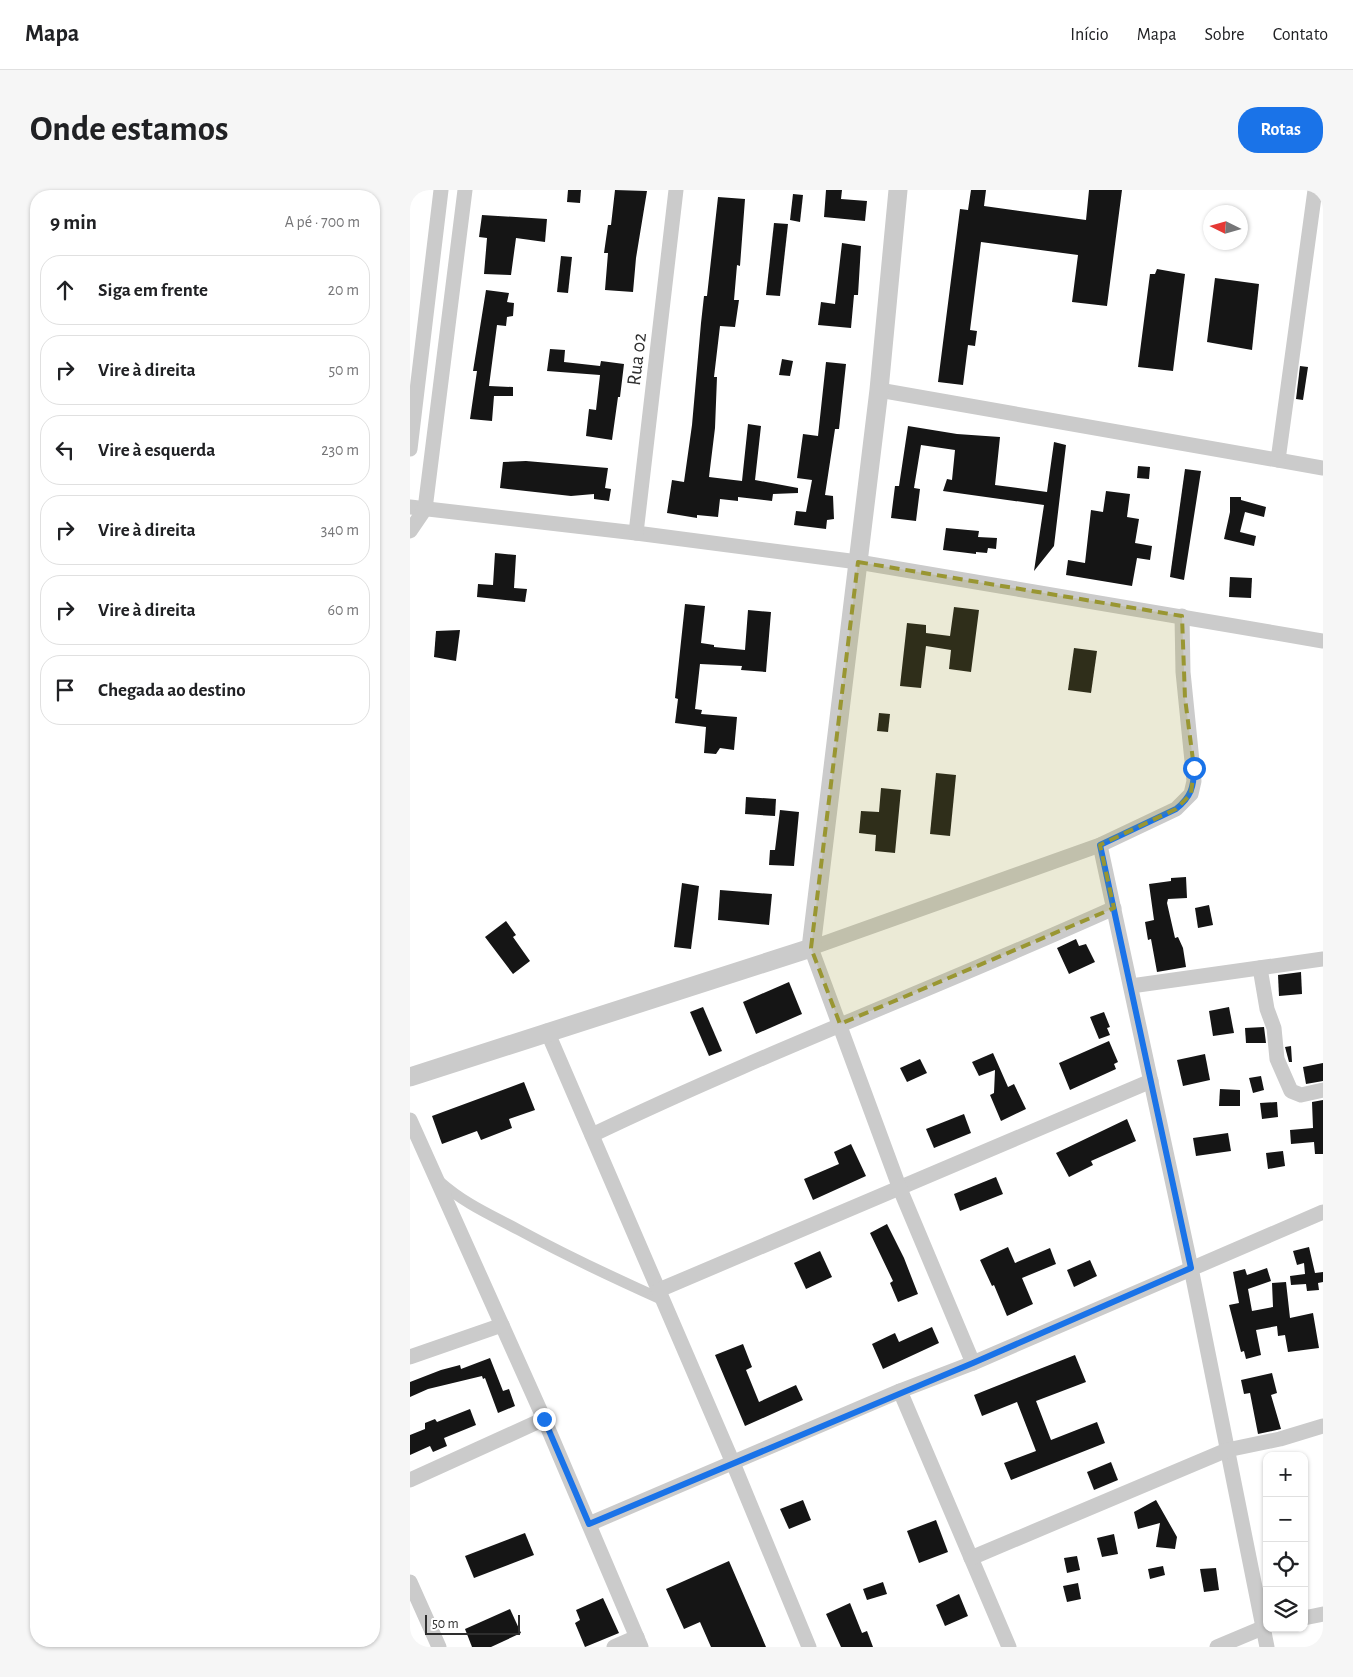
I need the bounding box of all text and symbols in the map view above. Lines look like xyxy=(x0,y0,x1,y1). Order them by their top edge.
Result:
text: Mapa xyxy=(25,22,79,46)
text: Início xyxy=(1070,26,1109,44)
text: Mapa xyxy=(1137,26,1177,44)
text: Sobre xyxy=(1205,26,1245,44)
text: Contato xyxy=(1273,26,1328,44)
button: Rotas xyxy=(1238,107,1323,153)
text: Onde estamos xyxy=(30,112,229,147)
north arrow xyxy=(1203,205,1248,250)
text: 9 min xyxy=(50,212,97,233)
text: A pé · 700 m xyxy=(285,214,360,230)
icon: ahead xyxy=(51,276,79,304)
text: Siga em frente xyxy=(98,281,208,300)
text: 20 m xyxy=(328,282,359,298)
street label: Rua 02 xyxy=(624,332,650,387)
icon: right xyxy=(51,356,79,384)
text: Vire à direita xyxy=(98,361,196,380)
text: 50 m xyxy=(328,362,359,378)
icon: left xyxy=(51,436,79,464)
text: Vire à esquerda xyxy=(98,441,215,460)
text: 230 m xyxy=(321,442,359,458)
icon: right xyxy=(51,516,79,544)
text: Vire à direita xyxy=(98,521,196,540)
text: 340 m xyxy=(321,522,359,538)
icon: right xyxy=(51,596,79,624)
text: Vire à direita xyxy=(98,601,196,620)
text: 60 m xyxy=(328,602,359,618)
icon: arrive xyxy=(51,676,79,704)
text: Chegada ao destino xyxy=(98,681,246,700)
route start xyxy=(1183,757,1206,780)
route end xyxy=(533,1408,556,1431)
map controls xyxy=(1263,1452,1308,1632)
button: + xyxy=(1263,1452,1308,1497)
button: − xyxy=(1263,1497,1308,1542)
button: locate xyxy=(1263,1542,1308,1587)
button: layers xyxy=(1263,1587,1308,1632)
scale bar xyxy=(425,1612,520,1635)
text: 50 m xyxy=(432,1617,459,1631)

